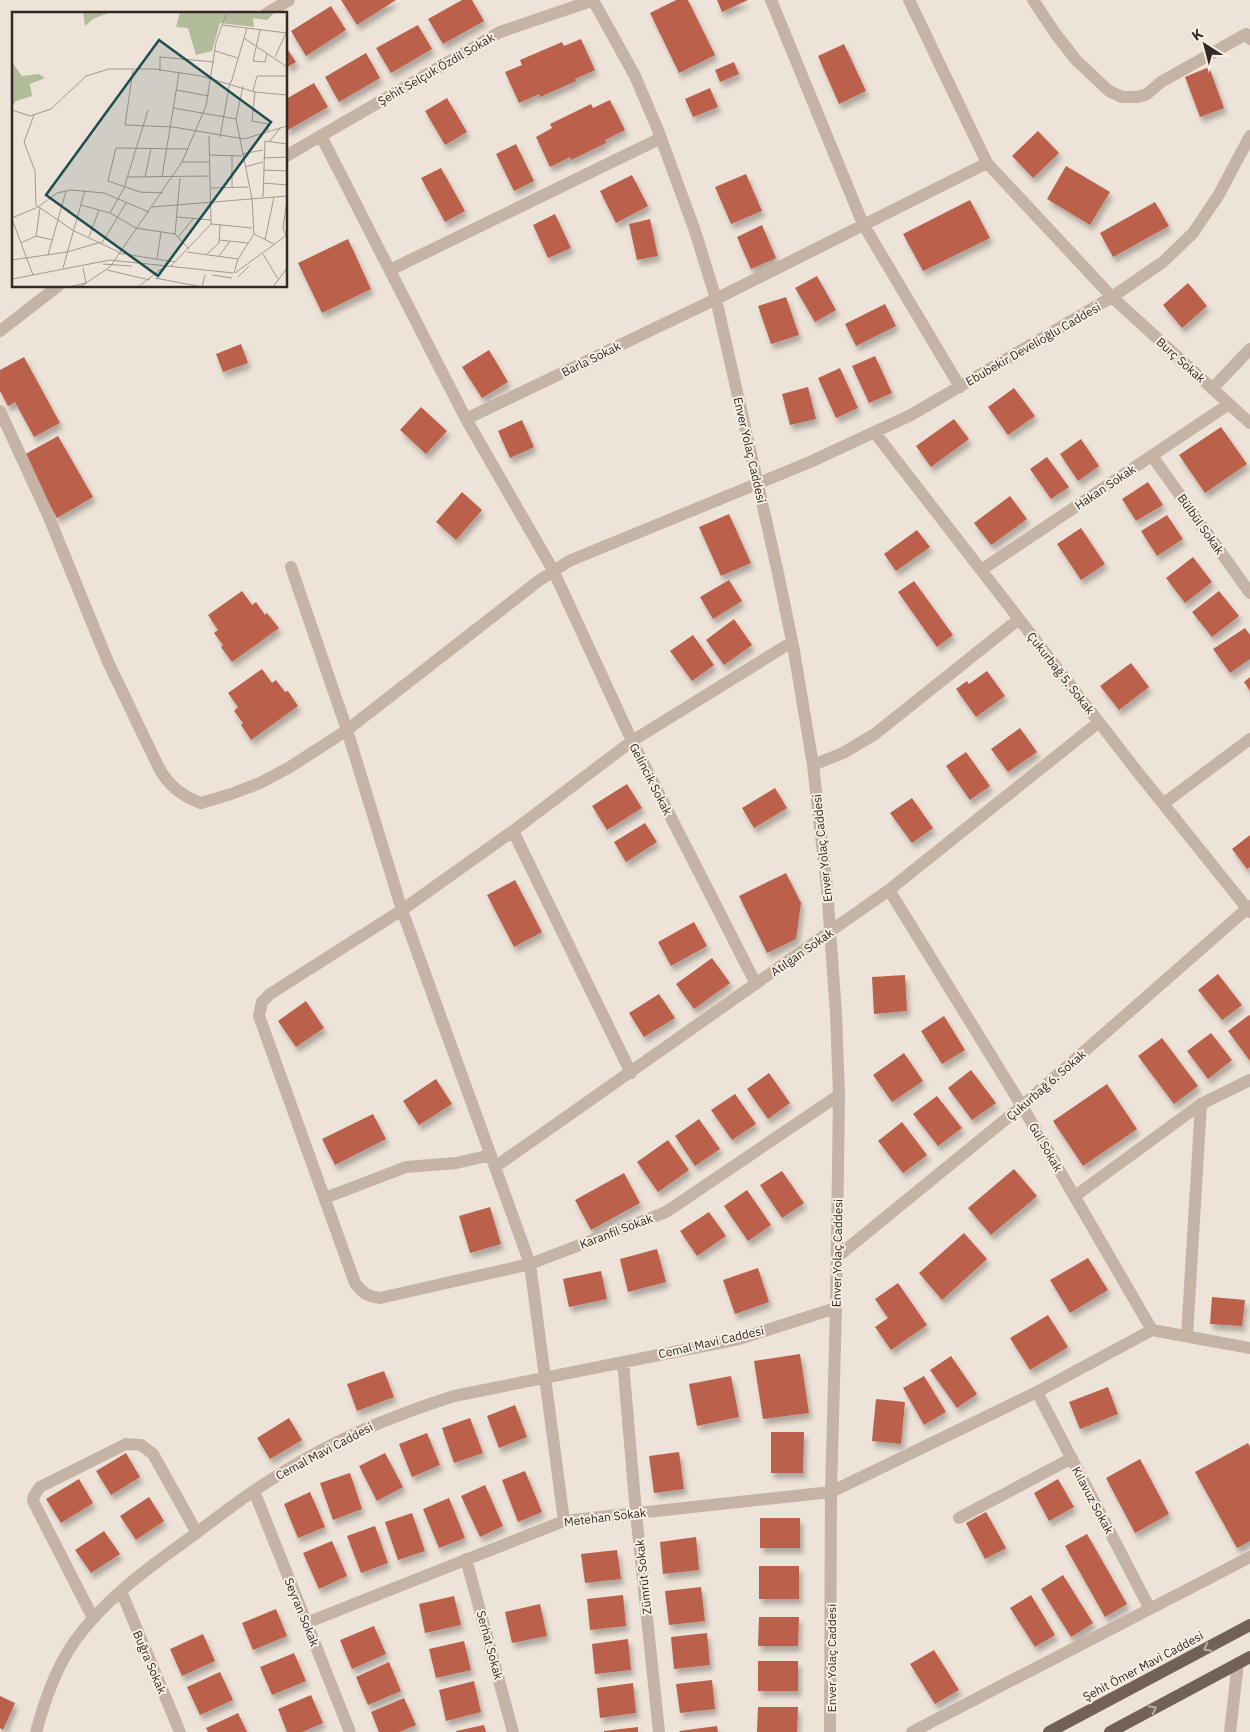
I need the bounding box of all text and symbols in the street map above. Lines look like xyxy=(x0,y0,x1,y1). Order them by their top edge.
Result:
inset map xyxy=(12,12,288,288)
north arrow xyxy=(1180,20,1230,70)
text: K xyxy=(1188,24,1207,45)
street label: Şehit Selçuk Özdil Sokak xyxy=(375,29,497,108)
street label: Ebubekir Develioğlu Caddesi xyxy=(963,299,1103,389)
street label: Burç Sokak xyxy=(1153,334,1209,386)
street label: Barla Sokak xyxy=(559,338,624,380)
street label: Enver Yolaç Caddesi xyxy=(731,396,769,504)
street label: Hakan Sokak xyxy=(1072,461,1139,513)
street label: Bülbül Sokak xyxy=(1175,491,1228,558)
street label: Çukurbağ 5. Sokak xyxy=(1024,629,1098,718)
street label: Gelincik Sokak xyxy=(626,740,676,818)
street label: Enver Yolaç Caddesi xyxy=(809,793,835,903)
street label: Atılgan Sokak xyxy=(768,924,837,979)
street label: Çukurbağ 6. Sokak xyxy=(1003,1046,1089,1124)
street label: Gül Sokak xyxy=(1026,1120,1066,1175)
street label: Enver Yolaç Caddesi xyxy=(829,1199,845,1307)
street label: Karanfil Sokak xyxy=(577,1210,655,1252)
street label: Cemal Mavi Caddesi xyxy=(657,1323,765,1361)
street label: Cemal Mavi Caddesi xyxy=(273,1419,375,1483)
street label: Kılavuz Sokak xyxy=(1069,1464,1117,1537)
street label: Metehan Sokak xyxy=(563,1504,648,1529)
street label: Zümrüt Sokak xyxy=(632,1538,654,1615)
street label: Seyran Sokak xyxy=(281,1576,323,1649)
street label: Enver Yolaç Caddesi xyxy=(824,1604,839,1712)
street label: Serhat Sokak xyxy=(474,1609,507,1682)
street label: Buğra Sokak xyxy=(130,1628,170,1697)
street label: Şehit Ömer Mavi Caddesi xyxy=(1080,1628,1206,1704)
one-way arrow xyxy=(1203,1642,1212,1652)
one-way arrow xyxy=(1148,1705,1157,1715)

